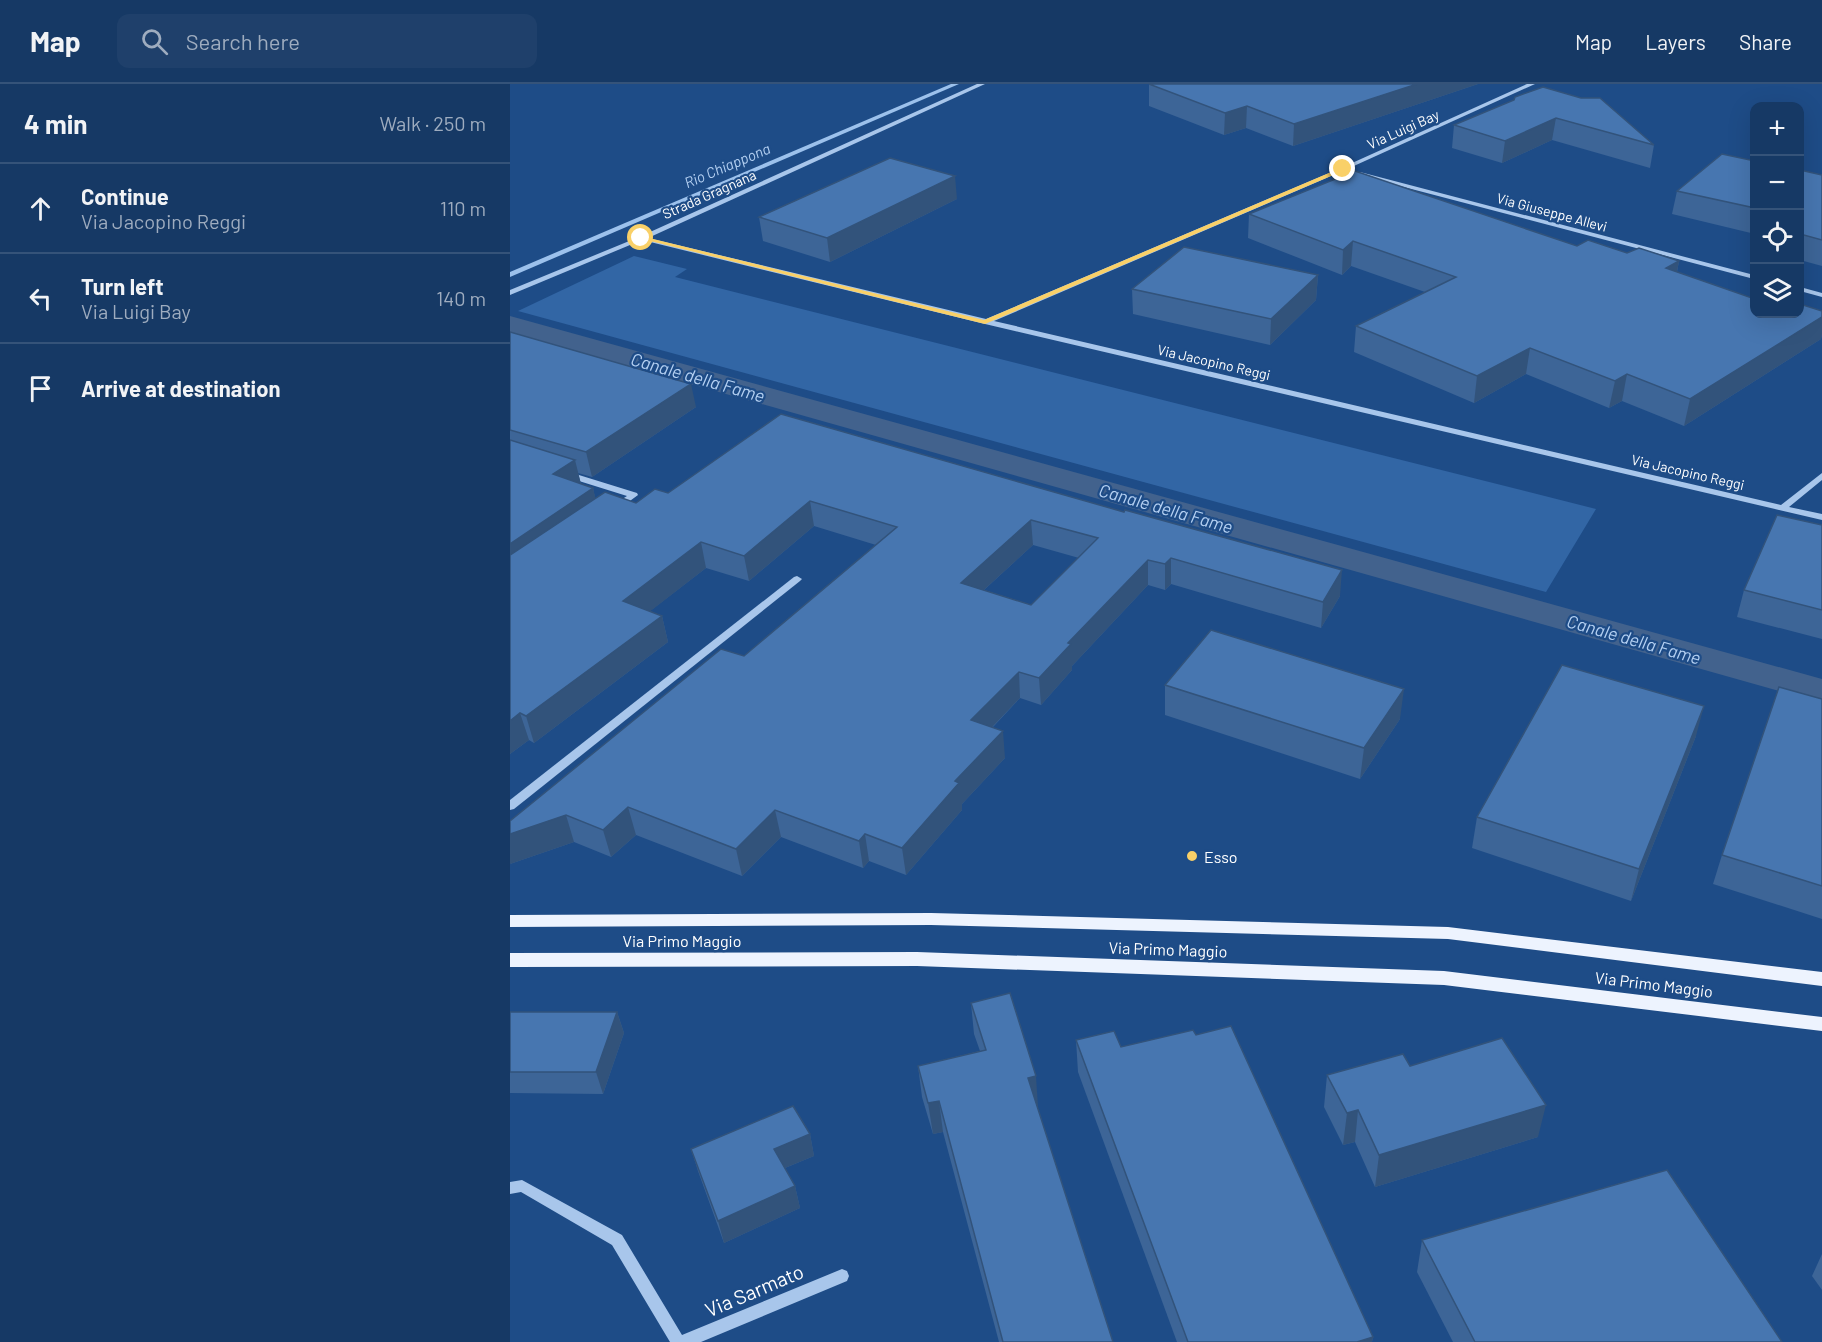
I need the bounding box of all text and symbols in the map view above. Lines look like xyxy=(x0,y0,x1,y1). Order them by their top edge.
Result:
search box xyxy=(117,14,537,68)
text: Map xyxy=(30,24,81,58)
icon: search xyxy=(138,25,171,58)
text: Search here xyxy=(186,28,300,54)
text: Map xyxy=(1575,29,1612,54)
text: Layers xyxy=(1645,29,1706,54)
text: Share xyxy=(1739,29,1792,54)
map controls xyxy=(1750,102,1804,318)
button: + xyxy=(1750,102,1804,156)
street label: Via Luigi Bay xyxy=(1364,105,1442,152)
text: 4 min xyxy=(24,108,88,139)
text: Walk · 250 m xyxy=(380,111,486,135)
water label: Rio Chiappona xyxy=(681,139,773,191)
route end xyxy=(1329,155,1355,181)
button: − xyxy=(1750,156,1804,210)
street label: Strada Gragnana xyxy=(660,166,758,222)
text: Continue xyxy=(81,183,169,209)
street label: Via Giuseppe Allevi xyxy=(1495,189,1609,235)
icon: ahead xyxy=(24,192,57,225)
text: 110 m xyxy=(440,196,486,220)
text: Via Jacopino Reggi xyxy=(81,209,246,233)
button: locate xyxy=(1750,210,1804,264)
route start xyxy=(627,224,653,250)
button: layers xyxy=(1750,264,1804,318)
text: Turn left xyxy=(81,273,164,299)
icon: left xyxy=(24,282,57,315)
text: 140 m xyxy=(436,286,486,310)
text: Via Luigi Bay xyxy=(81,299,191,323)
street label: Via Jacopino Reggi xyxy=(1156,341,1272,383)
water label: Canale della Fame xyxy=(629,347,767,407)
icon: arrive xyxy=(24,372,57,405)
text: Arrive at destination xyxy=(81,375,280,401)
street label: Via Jacopino Reggi xyxy=(1630,451,1746,493)
water label: Canale della Fame xyxy=(1097,478,1235,538)
water label: Canale della Fame xyxy=(1565,609,1703,669)
place label: Esso xyxy=(1204,847,1238,866)
marker: Esso xyxy=(1185,849,1199,863)
street label: Via Primo Maggio xyxy=(623,931,741,950)
street label: Via Primo Maggio xyxy=(1108,937,1228,961)
street label: Via Primo Maggio xyxy=(1594,967,1714,1001)
street label: Via Sarmato xyxy=(701,1258,807,1322)

